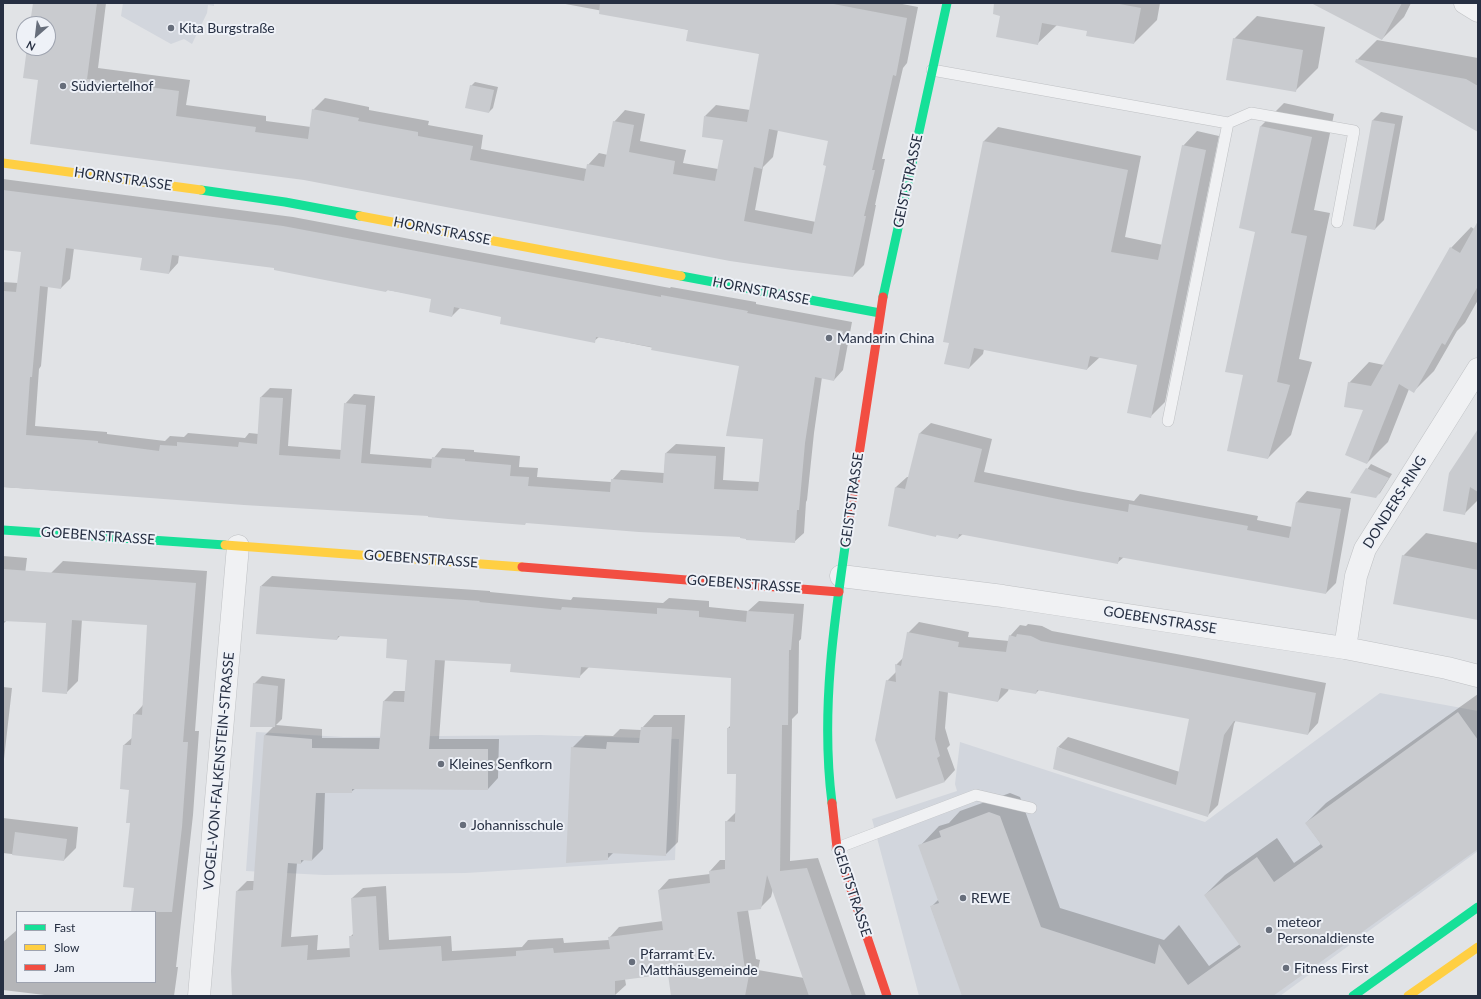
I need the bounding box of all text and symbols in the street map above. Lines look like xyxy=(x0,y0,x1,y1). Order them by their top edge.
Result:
north arrow xyxy=(16,16,56,56)
place label: Kita Burgstraße xyxy=(179,20,275,36)
marker: Kita Burgstraße xyxy=(166,23,176,33)
text: N xyxy=(24,38,37,54)
place label: Südviertelhof xyxy=(71,78,153,94)
marker: Südviertelhof xyxy=(58,81,68,91)
street label: GEISTSTRASSE xyxy=(890,133,926,229)
street label: HORNSTRASSE xyxy=(73,164,173,194)
street label: HORNSTRASSE xyxy=(392,213,492,249)
street label: HORNSTRASSE xyxy=(711,273,811,309)
place label: Mandarin China xyxy=(837,330,935,346)
marker: Mandarin China xyxy=(824,333,834,343)
street label: GEISTSTRASSE xyxy=(837,452,867,548)
street label: DONDERS-RING xyxy=(1360,452,1430,552)
street label: GOEBENSTRASSE xyxy=(40,524,156,548)
street label: GOEBENSTRASSE xyxy=(363,547,479,571)
street label: GOEBENSTRASSE xyxy=(686,572,802,596)
street label: GOEBENSTRASSE xyxy=(1102,603,1218,637)
street label: VOGEL-VON-FALKENSTEIN-STRASSE xyxy=(200,651,238,891)
place label: Kleines Senfkorn xyxy=(449,756,552,772)
marker: Kleines Senfkorn xyxy=(436,759,446,769)
place label: Johannisschule xyxy=(471,817,563,833)
marker: Johannisschule xyxy=(458,820,468,830)
street label: GEISTSTRASSE xyxy=(829,843,875,939)
place label: REWE xyxy=(971,890,1010,906)
marker: REWE xyxy=(958,893,968,903)
legend xyxy=(16,911,156,983)
place label: meteor Personaldienste xyxy=(1277,914,1374,946)
text: Fast xyxy=(54,920,75,935)
marker: meteor Personaldienste xyxy=(1264,925,1274,935)
text: Slow xyxy=(54,940,79,955)
place label: Pfarramt Ev. Matthäusgemeinde xyxy=(640,946,758,978)
marker: Pfarramt Ev. Matthäusgemeinde xyxy=(627,957,637,967)
text: Jam xyxy=(54,960,75,975)
place label: Fitness First xyxy=(1294,960,1369,976)
marker: Fitness First xyxy=(1281,963,1291,973)

